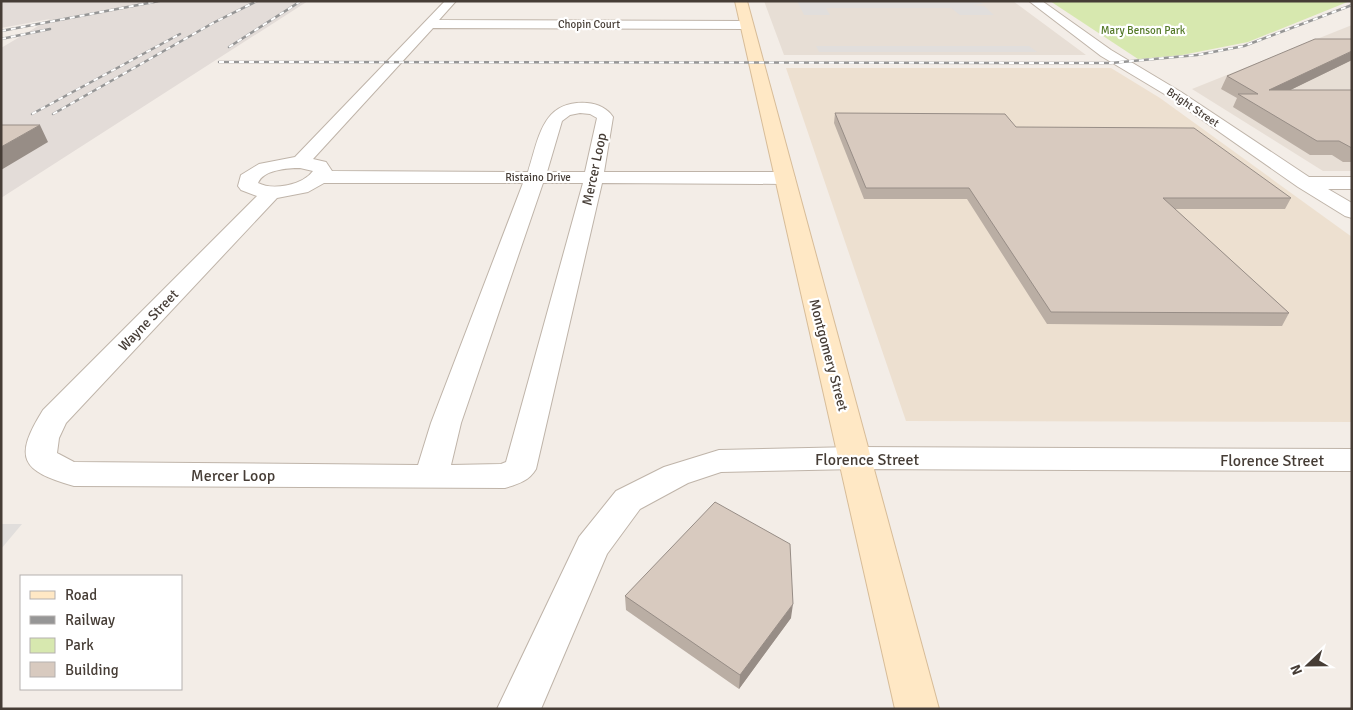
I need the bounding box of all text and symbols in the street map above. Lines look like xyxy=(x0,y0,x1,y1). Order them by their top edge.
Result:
street label: Chopin Court xyxy=(558,18,620,31)
park label: Mary Benson Park xyxy=(1101,24,1186,37)
street label: Bright Street xyxy=(1164,85,1222,130)
street label: Mercer Loop xyxy=(578,131,610,207)
street label: Ristaino Drive xyxy=(505,171,571,184)
street label: Wayne Street xyxy=(115,286,182,355)
street label: Montgomery Street xyxy=(805,297,852,413)
street label: Florence Street xyxy=(815,450,919,470)
street label: Florence Street xyxy=(1220,451,1324,471)
street label: Mercer Loop xyxy=(191,466,275,486)
legend xyxy=(20,575,182,690)
text: Road xyxy=(65,586,97,604)
text: Railway xyxy=(65,611,115,629)
text: Park xyxy=(65,636,94,654)
north arrow xyxy=(1283,640,1333,690)
text: Building xyxy=(65,661,119,679)
text: N xyxy=(1287,662,1306,677)

